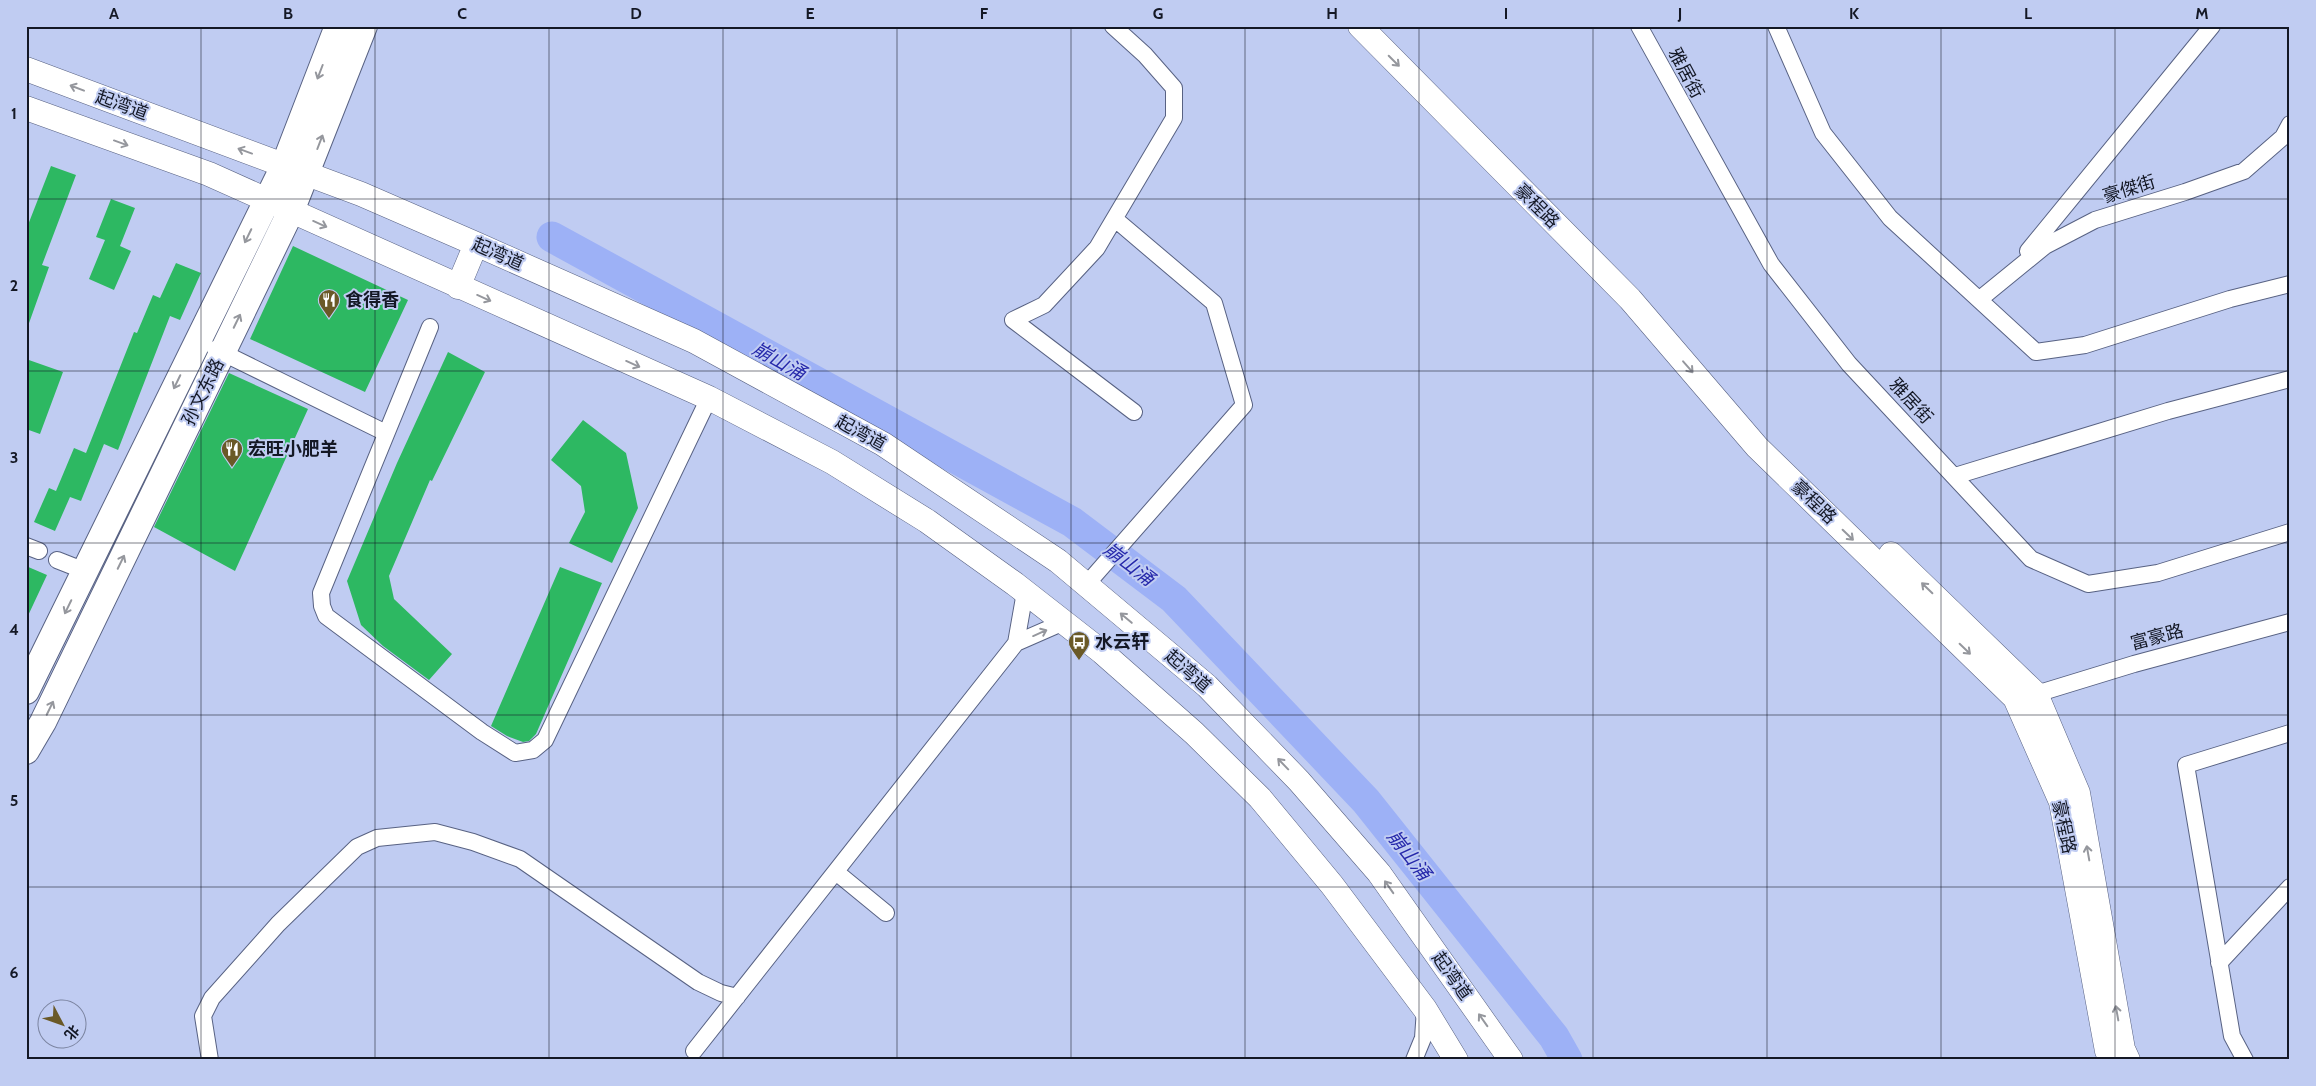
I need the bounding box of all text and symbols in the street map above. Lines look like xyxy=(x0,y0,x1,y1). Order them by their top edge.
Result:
text: A xyxy=(109,4,119,23)
text: B xyxy=(283,4,293,23)
text: C xyxy=(457,4,467,23)
text: D xyxy=(630,4,642,23)
text: E xyxy=(805,4,815,23)
text: F xyxy=(980,4,989,23)
text: G xyxy=(1153,4,1163,23)
text: H xyxy=(1326,4,1338,23)
text: I xyxy=(1504,4,1508,23)
text: J xyxy=(1677,4,1682,23)
text: K xyxy=(1849,4,1859,23)
text: L xyxy=(2024,4,2032,23)
text: M xyxy=(2195,4,2209,23)
street label: 雅居街 xyxy=(1664,44,1708,102)
one-way arrow xyxy=(1388,55,1400,67)
one-way arrow xyxy=(315,64,324,79)
one-way arrow xyxy=(69,83,85,92)
street label: 起湾道 xyxy=(93,85,151,125)
text: 1 xyxy=(11,104,17,123)
one-way arrow xyxy=(316,135,325,150)
one-way arrow xyxy=(113,139,129,148)
one-way arrow xyxy=(238,146,253,155)
street label: 豪傑街 xyxy=(2100,171,2158,207)
street label: 豪程路 xyxy=(1510,179,1564,233)
one-way arrow xyxy=(312,220,327,229)
one-way arrow xyxy=(243,228,252,243)
street label: 起湾道 xyxy=(469,233,527,275)
text: 2 xyxy=(10,276,18,295)
restaurant icon: 食得香 xyxy=(317,288,341,319)
place label: 食得香 xyxy=(345,289,399,311)
one-way arrow xyxy=(476,294,491,304)
one-way arrow xyxy=(233,314,243,329)
water label: 崩山涌 xyxy=(748,337,811,386)
street label: 孙文东路 xyxy=(177,355,229,429)
one-way arrow xyxy=(625,360,640,370)
one-way arrow xyxy=(1683,360,1694,373)
one-way arrow xyxy=(172,374,181,389)
street label: 雅居街 xyxy=(1885,374,1937,428)
street label: 起湾道 xyxy=(832,410,890,456)
restaurant icon: 宏旺小肥羊 xyxy=(220,437,244,468)
place label: 宏旺小肥羊 xyxy=(248,438,338,460)
text: 3 xyxy=(10,448,18,467)
street label: 豪程路 xyxy=(1787,475,1841,529)
one-way arrow xyxy=(1842,529,1854,541)
water label: 崩山涌 xyxy=(1099,538,1160,592)
one-way arrow xyxy=(116,555,126,570)
one-way arrow xyxy=(1920,582,1933,594)
one-way arrow xyxy=(62,599,72,614)
one-way arrow xyxy=(1119,612,1132,624)
street label: 富豪路 xyxy=(2128,619,2186,655)
text: 4 xyxy=(9,620,19,639)
one-way arrow xyxy=(1032,627,1047,637)
bus stop icon: 水云轩 xyxy=(1067,630,1091,661)
place label: 水云轩 xyxy=(1095,631,1149,653)
one-way arrow xyxy=(1958,643,1971,655)
street label: 起湾道 xyxy=(1160,645,1216,697)
one-way arrow xyxy=(45,701,55,716)
one-way arrow xyxy=(1277,758,1289,771)
text: 5 xyxy=(10,791,18,810)
street label: 豪程路 xyxy=(2048,798,2080,856)
water label: 崩山涌 xyxy=(1382,825,1437,886)
one-way arrow xyxy=(2083,845,2093,861)
one-way arrow xyxy=(1384,880,1394,894)
street label: 起湾道 xyxy=(1428,948,1476,1004)
text: 6 xyxy=(10,963,19,982)
north arrow xyxy=(38,998,88,1048)
one-way arrow xyxy=(2111,1005,2121,1021)
one-way arrow xyxy=(1478,1013,1488,1027)
text: 北 xyxy=(60,1021,83,1044)

